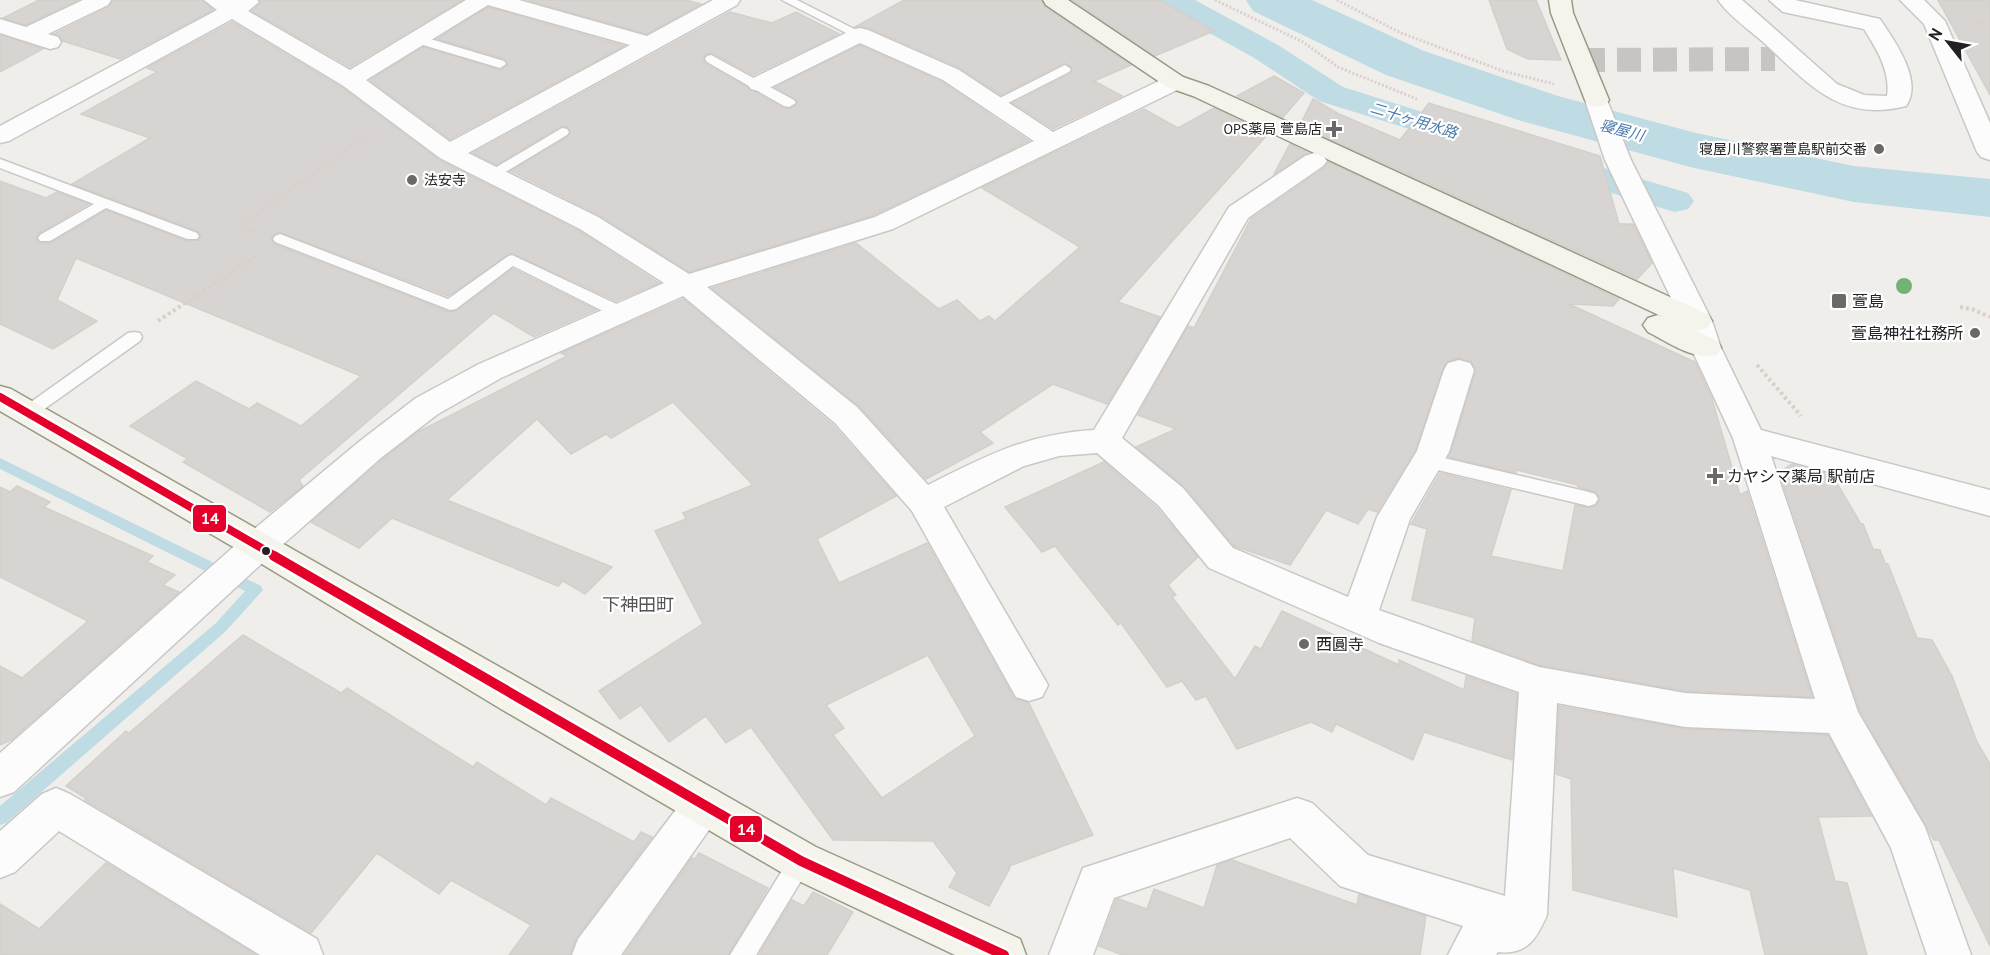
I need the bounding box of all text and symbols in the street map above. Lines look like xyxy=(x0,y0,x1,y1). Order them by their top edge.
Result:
north arrow xyxy=(1918,12,1978,72)
text: N xyxy=(1924,25,1946,44)
water label: 二十ヶ用水路 xyxy=(1368,98,1462,143)
water label: 寝屋川 xyxy=(1598,115,1648,146)
place label: OPS薬局 萱島店 xyxy=(1223,120,1322,138)
marker: OPS薬局 萱島店 xyxy=(1327,122,1341,136)
place label: 寝屋川警察署萱島駅前交番 xyxy=(1699,140,1867,158)
marker: 寝屋川警察署萱島駅前交番 xyxy=(1872,142,1886,156)
place label: 法安寺 xyxy=(424,171,466,189)
marker: 法安寺 xyxy=(405,173,419,187)
place label: 萱島 xyxy=(1852,291,1884,311)
marker: 萱島 xyxy=(1830,292,1848,310)
place label: 萱島神社社務所 xyxy=(1851,323,1963,343)
marker: 萱島神社社務所 xyxy=(1968,326,1982,340)
place label: カヤシマ薬局 駅前店 xyxy=(1727,466,1875,486)
marker: カヤシマ薬局 駅前店 xyxy=(1708,469,1722,483)
line badge: 14 xyxy=(192,504,227,533)
text: 14 xyxy=(201,508,219,528)
unlabelled marker xyxy=(260,545,272,557)
district label: 下神田町 xyxy=(602,593,674,616)
place label: 西圓寺 xyxy=(1316,634,1364,654)
marker: 西圓寺 xyxy=(1297,637,1311,651)
line badge: 14 xyxy=(729,815,763,843)
text: 14 xyxy=(737,819,755,839)

